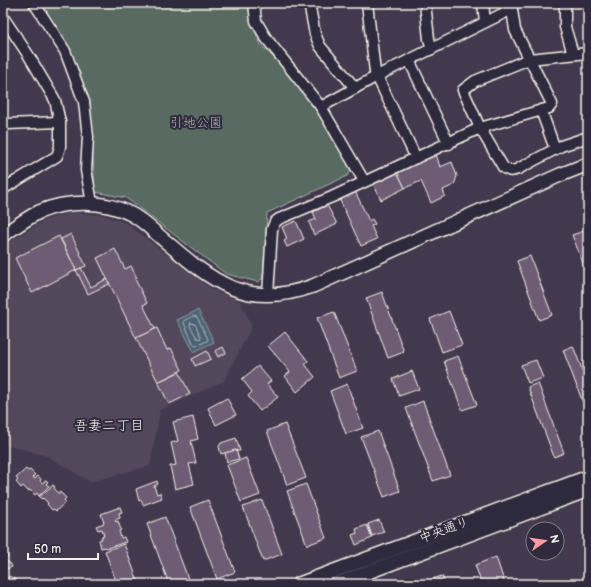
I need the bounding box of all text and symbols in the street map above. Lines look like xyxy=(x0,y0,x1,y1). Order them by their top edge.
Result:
park label: 引地公園 xyxy=(170,115,222,131)
district label: 吾妻二丁目 xyxy=(74,417,144,434)
street label: 中央通り xyxy=(417,514,471,546)
north arrow xyxy=(525,521,565,561)
text: N xyxy=(547,533,562,544)
scale bar xyxy=(28,535,98,561)
text: 50 m xyxy=(34,542,61,557)

